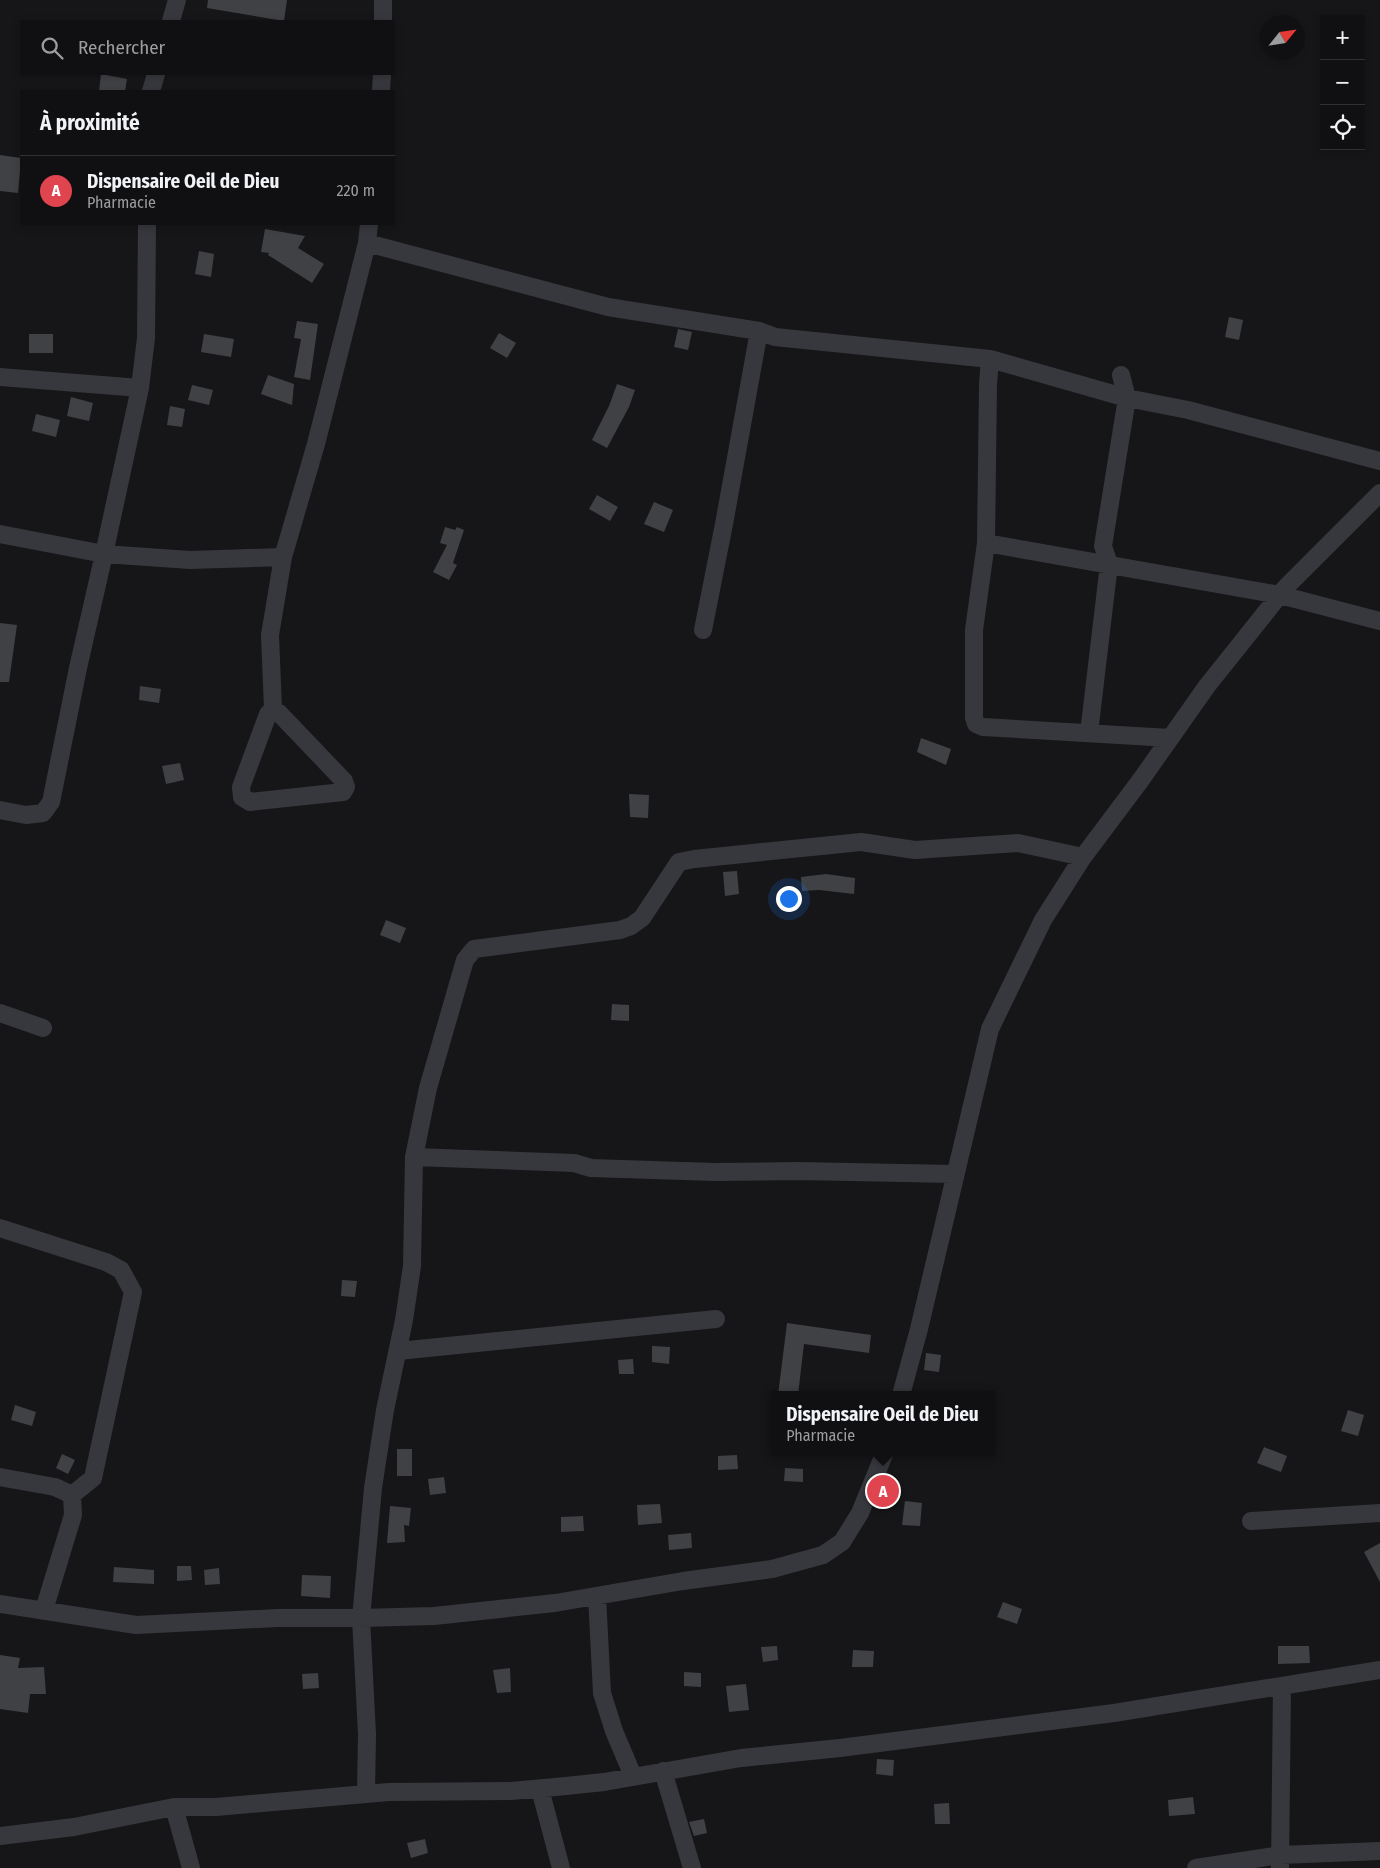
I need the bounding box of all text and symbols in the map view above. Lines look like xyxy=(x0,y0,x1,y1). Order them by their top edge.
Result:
north arrow xyxy=(1260,15,1305,60)
map controls xyxy=(1320,15,1365,150)
button: + xyxy=(1320,15,1365,60)
search box xyxy=(20,20,395,75)
icon: search xyxy=(38,34,66,62)
text: Rechercher xyxy=(78,36,165,59)
button: − xyxy=(1320,60,1365,105)
button: locate xyxy=(1320,105,1365,150)
text: À proximité xyxy=(40,110,140,136)
text: Dispensaire Oeil de Dieu xyxy=(87,170,279,193)
text: A xyxy=(52,181,60,200)
text: 220 m xyxy=(336,181,375,200)
text: Pharmacie xyxy=(87,193,156,212)
your location xyxy=(776,886,802,912)
popup xyxy=(770,1391,995,1456)
text: Dispensaire Oeil de Dieu xyxy=(786,1403,979,1426)
text: Pharmacie xyxy=(786,1426,855,1445)
pin: A xyxy=(867,1472,899,1510)

